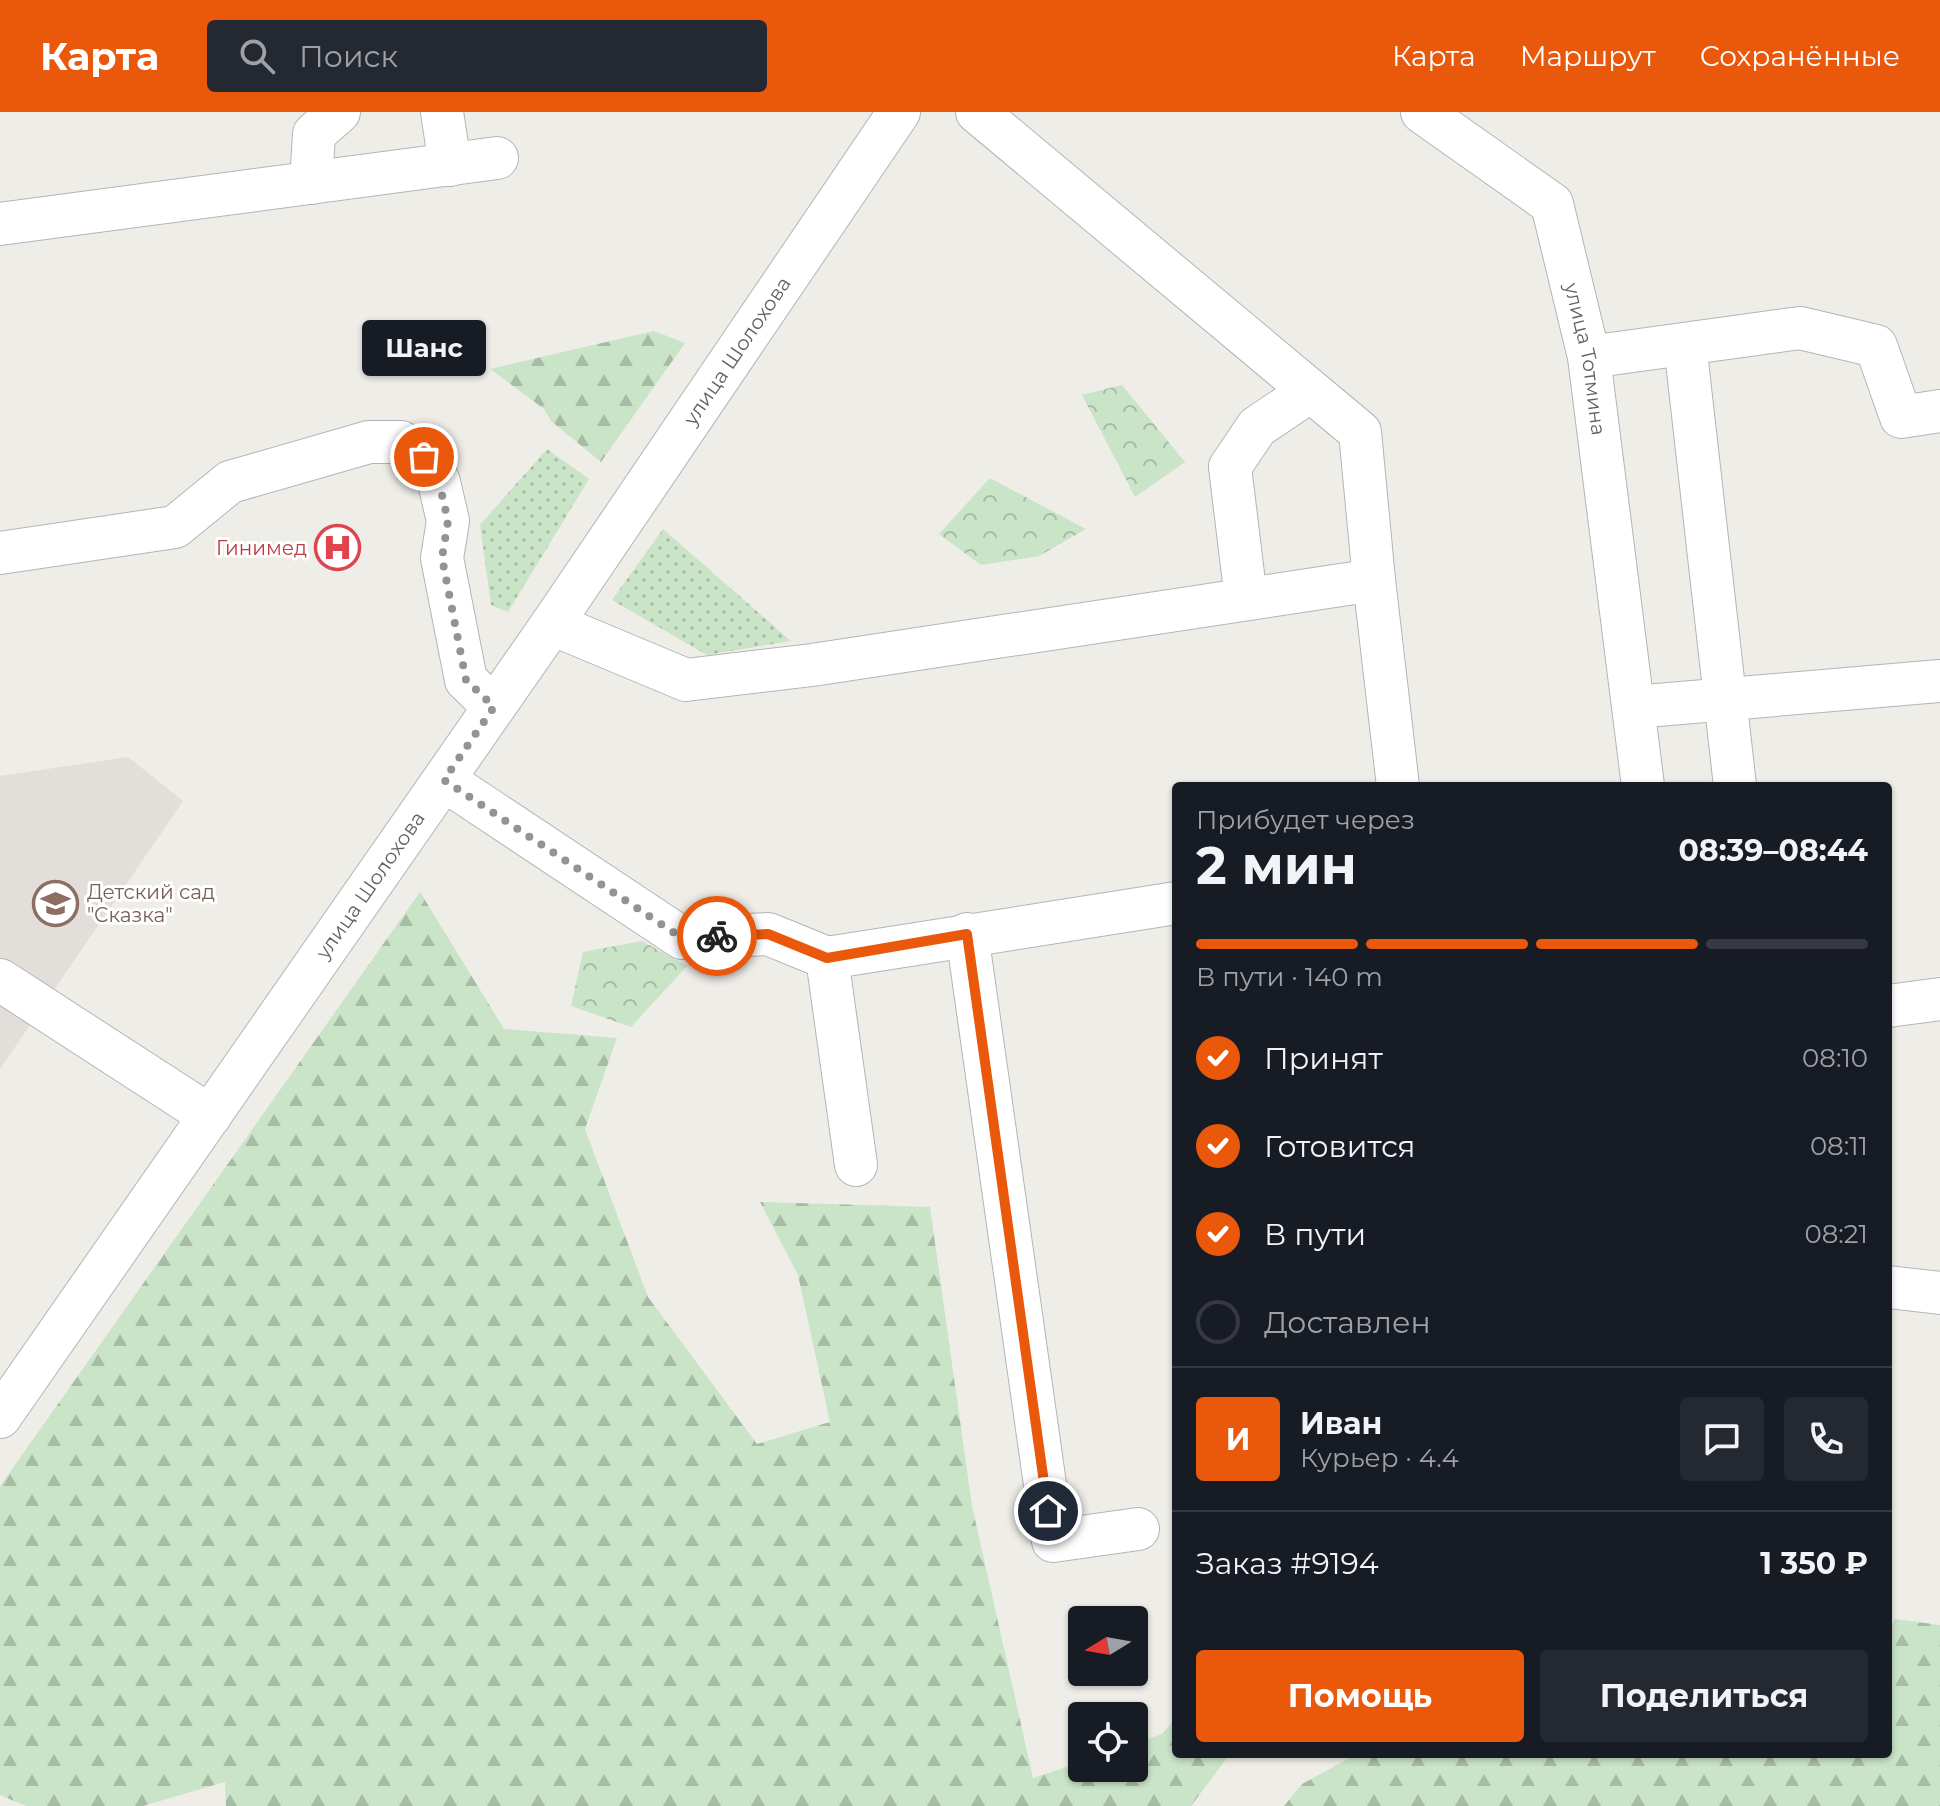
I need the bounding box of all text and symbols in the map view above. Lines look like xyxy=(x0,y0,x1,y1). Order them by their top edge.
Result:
search box xyxy=(207,20,767,92)
text: Карта xyxy=(40,33,159,80)
icon: search xyxy=(235,34,279,78)
text: Поиск xyxy=(299,38,398,75)
text: Карта xyxy=(1392,39,1476,73)
text: Маршрут xyxy=(1520,39,1656,73)
text: Сохранённые xyxy=(1700,39,1900,73)
street label: улица Шолохова xyxy=(678,272,796,431)
street label: улица Тотмина xyxy=(1559,279,1611,437)
callout: Шанс xyxy=(362,321,486,377)
text: Шанс xyxy=(385,332,463,364)
pin xyxy=(390,423,458,491)
icon: bag xyxy=(402,435,446,479)
hospital icon: Гинимед xyxy=(314,524,362,572)
place label: Гинимед xyxy=(216,536,307,560)
text: Прибудет через xyxy=(1196,804,1415,836)
street label: улица Шолохова xyxy=(310,807,430,964)
text: 08:39–08:44 xyxy=(1679,832,1868,869)
text: 2 мин xyxy=(1196,834,1357,897)
school or university icon: Детский сад "Сказка" xyxy=(32,880,80,928)
place label: Детский сад "Сказка" xyxy=(87,880,215,927)
courier xyxy=(677,896,757,976)
icon: bike xyxy=(695,914,739,958)
text: В пути · 140 m xyxy=(1196,961,1383,993)
icon: check xyxy=(1196,1036,1240,1080)
text: Принят xyxy=(1264,1040,1383,1077)
text: 08:10 xyxy=(1802,1042,1868,1074)
icon: check xyxy=(1196,1124,1240,1168)
text: Готовится xyxy=(1264,1128,1416,1165)
text: 08:11 xyxy=(1810,1130,1868,1162)
icon: check xyxy=(1196,1212,1240,1256)
text: В пути xyxy=(1264,1216,1366,1253)
text: 08:21 xyxy=(1805,1218,1868,1250)
text: Доставлен xyxy=(1264,1304,1431,1341)
button: chat xyxy=(1680,1397,1764,1481)
button: phone xyxy=(1784,1397,1868,1481)
text: Иван xyxy=(1300,1405,1382,1442)
text: И xyxy=(1226,1421,1250,1458)
text: Курьер · 4.4 xyxy=(1300,1442,1459,1474)
pin xyxy=(1014,1477,1082,1545)
icon: home xyxy=(1026,1489,1070,1533)
text: Заказ #9194 xyxy=(1196,1545,1379,1582)
text: 1 350 ₽ xyxy=(1760,1545,1868,1582)
north arrow xyxy=(1068,1606,1148,1686)
map controls xyxy=(1068,1606,1148,1782)
button: Помощь xyxy=(1196,1650,1524,1742)
button: Поделиться xyxy=(1540,1650,1868,1742)
button: locate xyxy=(1068,1702,1148,1782)

